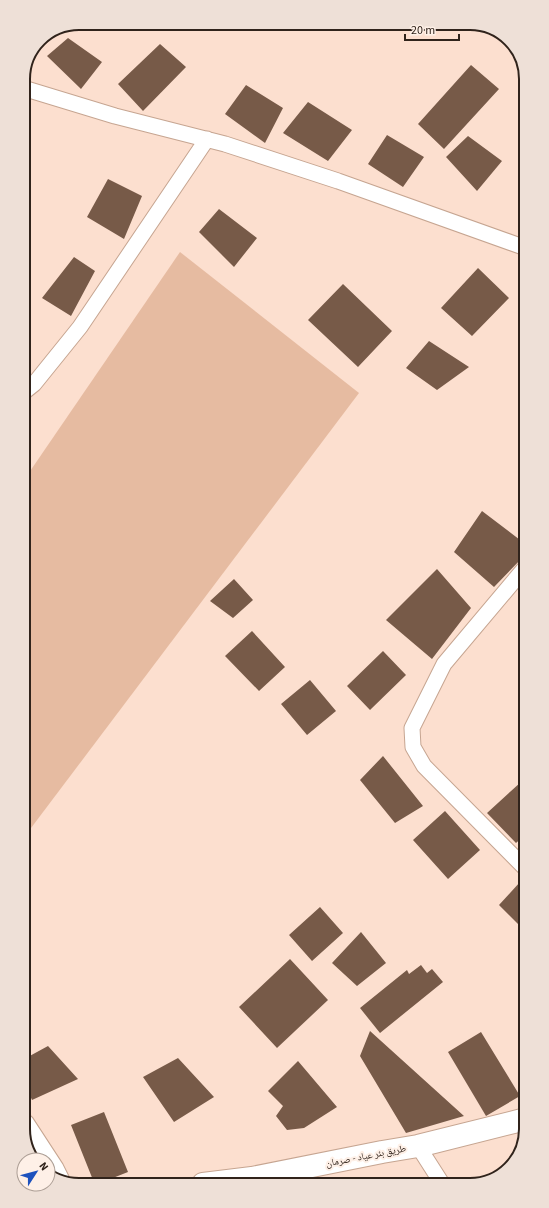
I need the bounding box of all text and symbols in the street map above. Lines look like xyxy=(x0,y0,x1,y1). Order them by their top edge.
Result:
scale bar xyxy=(405,16,459,42)
text: 20 m xyxy=(411,22,435,39)
street label: طريق بئر عياد - صرمان xyxy=(325,1141,408,1171)
north arrow xyxy=(16,1152,56,1192)
text: N xyxy=(35,1159,52,1174)

